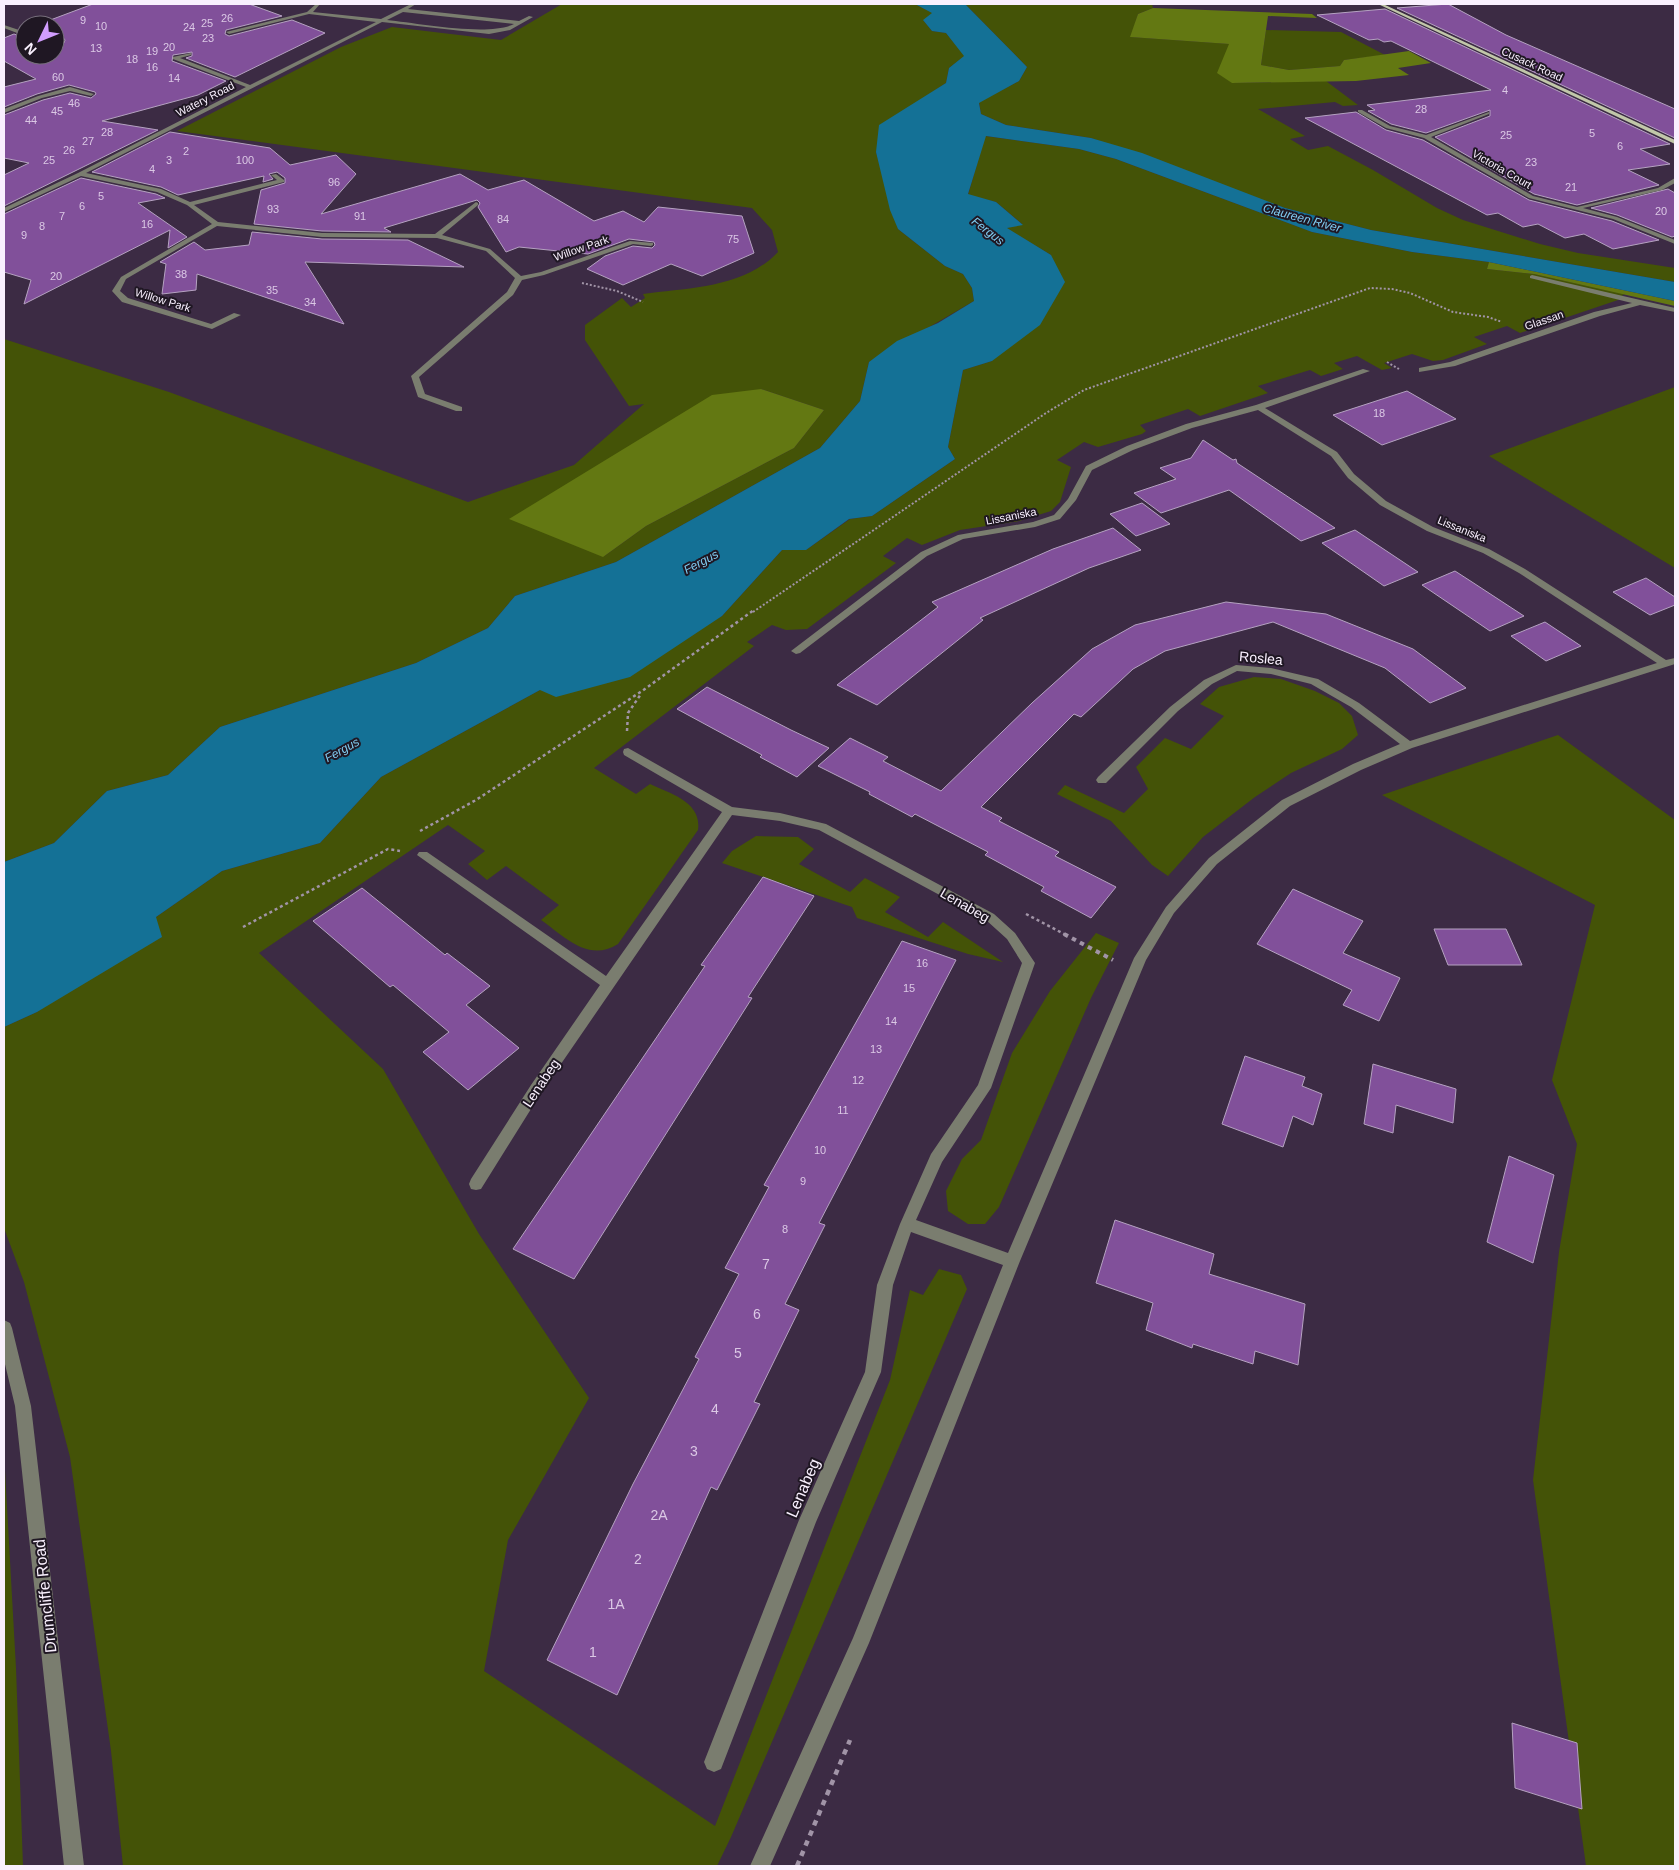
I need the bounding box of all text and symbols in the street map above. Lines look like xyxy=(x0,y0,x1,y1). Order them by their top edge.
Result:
house number: 26 xyxy=(221,12,233,24)
house number: 9 xyxy=(80,14,86,26)
north arrow xyxy=(15,15,65,65)
house number: 25 xyxy=(201,17,213,29)
house number: 10 xyxy=(95,20,107,32)
house number: 24 xyxy=(183,21,195,33)
house number: 23 xyxy=(202,32,214,44)
text: N xyxy=(21,40,40,58)
house number: 20 xyxy=(163,41,175,53)
house number: 13 xyxy=(90,42,102,54)
house number: 19 xyxy=(146,45,158,57)
street label: Cusack Road xyxy=(1500,45,1564,83)
house number: 18 xyxy=(126,53,138,65)
house number: 16 xyxy=(146,61,158,73)
house number: 60 xyxy=(52,71,64,83)
house number: 14 xyxy=(168,72,180,84)
street label: Watery Road xyxy=(174,79,236,119)
house number: 4 xyxy=(1502,84,1508,96)
house number: 46 xyxy=(68,97,80,109)
house number: 28 xyxy=(1415,103,1427,115)
house number: 45 xyxy=(51,105,63,117)
house number: 44 xyxy=(25,114,37,126)
house number: 28 xyxy=(101,126,113,138)
house number: 5 xyxy=(1589,127,1595,139)
house number: 25 xyxy=(1500,129,1512,141)
house number: 27 xyxy=(82,135,94,147)
house number: 6 xyxy=(1617,140,1623,152)
house number: 26 xyxy=(63,144,75,156)
house number: 2 xyxy=(183,145,189,157)
street label: Victoria Court xyxy=(1470,147,1534,191)
house number: 25 xyxy=(43,154,55,166)
house number: 3 xyxy=(166,154,172,166)
house number: 100 xyxy=(236,154,254,166)
house number: 23 xyxy=(1525,156,1537,168)
house number: 4 xyxy=(149,163,155,175)
house number: 96 xyxy=(328,176,340,188)
house number: 21 xyxy=(1565,181,1577,193)
house number: 5 xyxy=(98,190,104,202)
house number: 6 xyxy=(79,200,85,212)
water label: Claureen River xyxy=(1262,201,1343,235)
house number: 93 xyxy=(267,203,279,215)
house number: 20 xyxy=(1655,205,1667,217)
house number: 7 xyxy=(59,210,65,222)
house number: 91 xyxy=(354,210,366,222)
house number: 84 xyxy=(497,213,509,225)
water label: Fergus xyxy=(969,214,1007,248)
house number: 16 xyxy=(141,218,153,230)
house number: 8 xyxy=(39,220,45,232)
house number: 9 xyxy=(21,229,27,241)
street label: Willow Park xyxy=(552,233,611,263)
house number: 75 xyxy=(727,233,739,245)
house number: 38 xyxy=(175,268,187,280)
house number: 20 xyxy=(50,270,62,282)
house number: 35 xyxy=(266,284,278,296)
street label: Willow Park xyxy=(134,286,193,314)
house number: 34 xyxy=(304,296,316,308)
street label: Glassan xyxy=(1523,308,1565,332)
house number: 18 xyxy=(1373,407,1385,419)
street label: Lissaniska xyxy=(985,505,1038,527)
street label: Lissaniska xyxy=(1436,514,1489,545)
water label: Fergus xyxy=(681,547,721,577)
street label: Roslea xyxy=(1239,648,1284,668)
water label: Fergus xyxy=(322,735,362,765)
street label: Lenabeg xyxy=(937,884,993,926)
house number: 16 xyxy=(916,957,928,969)
house number: 15 xyxy=(903,982,915,994)
house number: 14 xyxy=(885,1015,897,1027)
house number: 13 xyxy=(870,1043,882,1055)
street label: Lenabeg xyxy=(519,1056,563,1110)
house number: 12 xyxy=(852,1074,864,1086)
house number: 11 xyxy=(837,1104,849,1116)
house number: 10 xyxy=(814,1144,826,1156)
house number: 9 xyxy=(800,1175,806,1187)
house number: 8 xyxy=(782,1223,788,1235)
house number: 7 xyxy=(762,1256,770,1272)
house number: 6 xyxy=(753,1306,761,1322)
house number: 5 xyxy=(734,1345,742,1361)
house number: 4 xyxy=(711,1401,719,1417)
house number: 3 xyxy=(690,1443,698,1459)
street label: Lenabeg xyxy=(783,1456,823,1520)
house number: 2A xyxy=(650,1507,668,1523)
street label: Drumcliffe Road xyxy=(31,1538,59,1654)
house number: 2 xyxy=(634,1551,642,1567)
house number: 1A xyxy=(607,1596,625,1612)
house number: 1 xyxy=(589,1644,597,1660)

